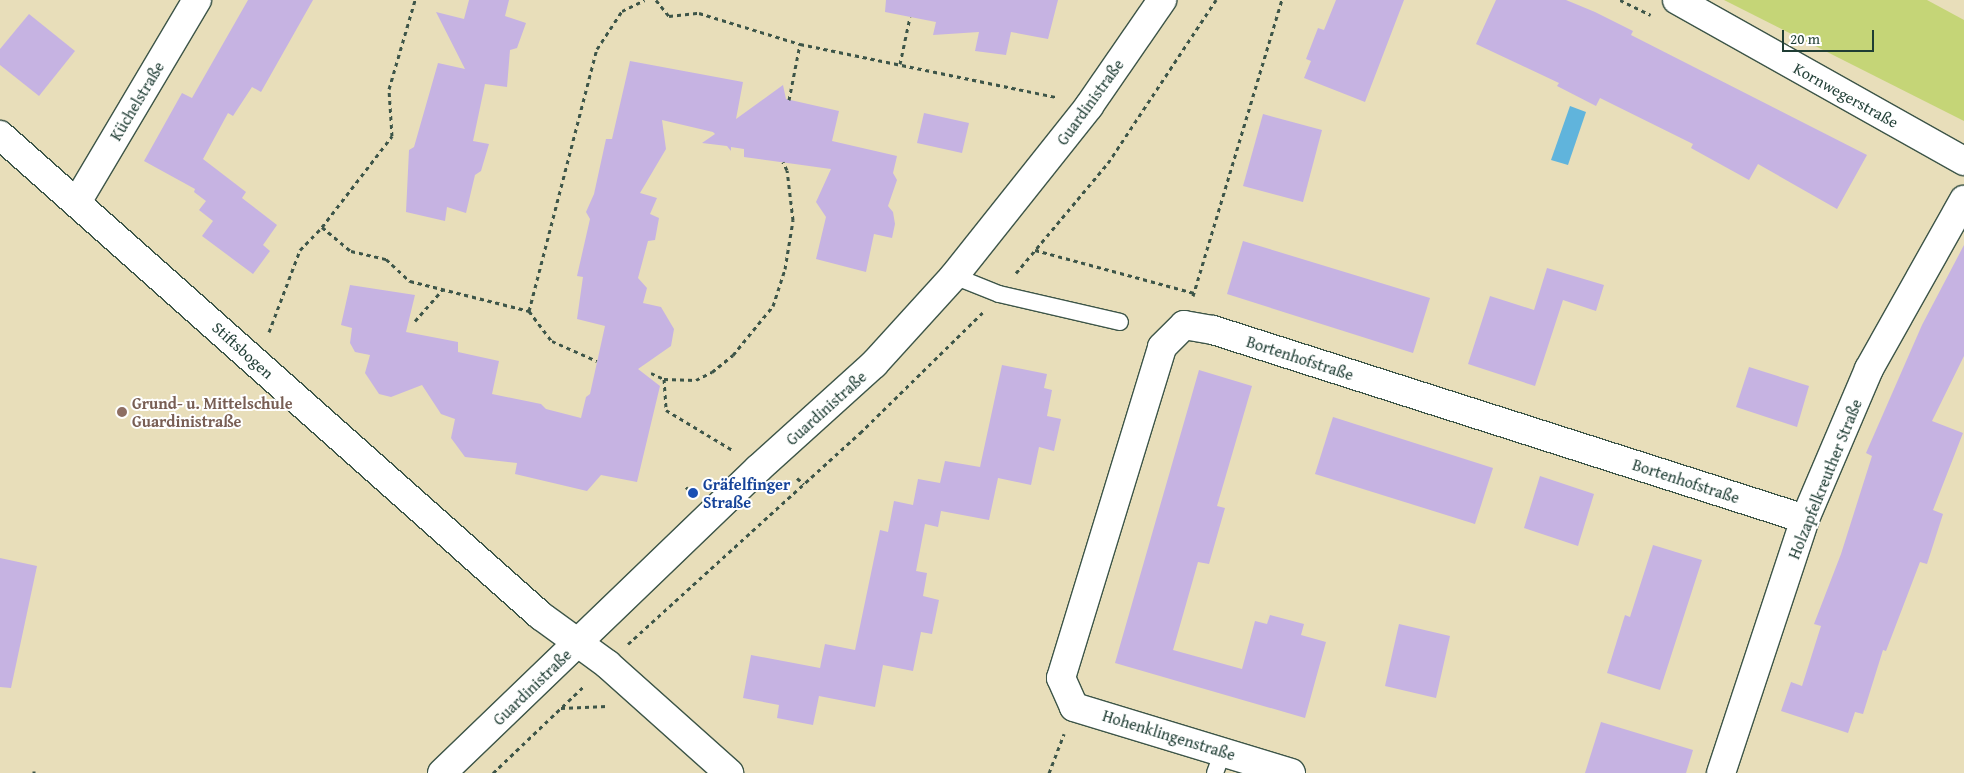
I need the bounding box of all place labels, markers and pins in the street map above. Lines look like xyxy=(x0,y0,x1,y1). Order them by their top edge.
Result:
place label: Grund- u. Mittelschule Guardinistraße xyxy=(132,393,293,431)
marker: Grund- u. Mittelschule Guardinistraße xyxy=(116,406,128,418)
place label: Gräfelfinger Straße xyxy=(703,474,790,512)
marker: Gräfelfinger Straße xyxy=(687,487,699,499)

